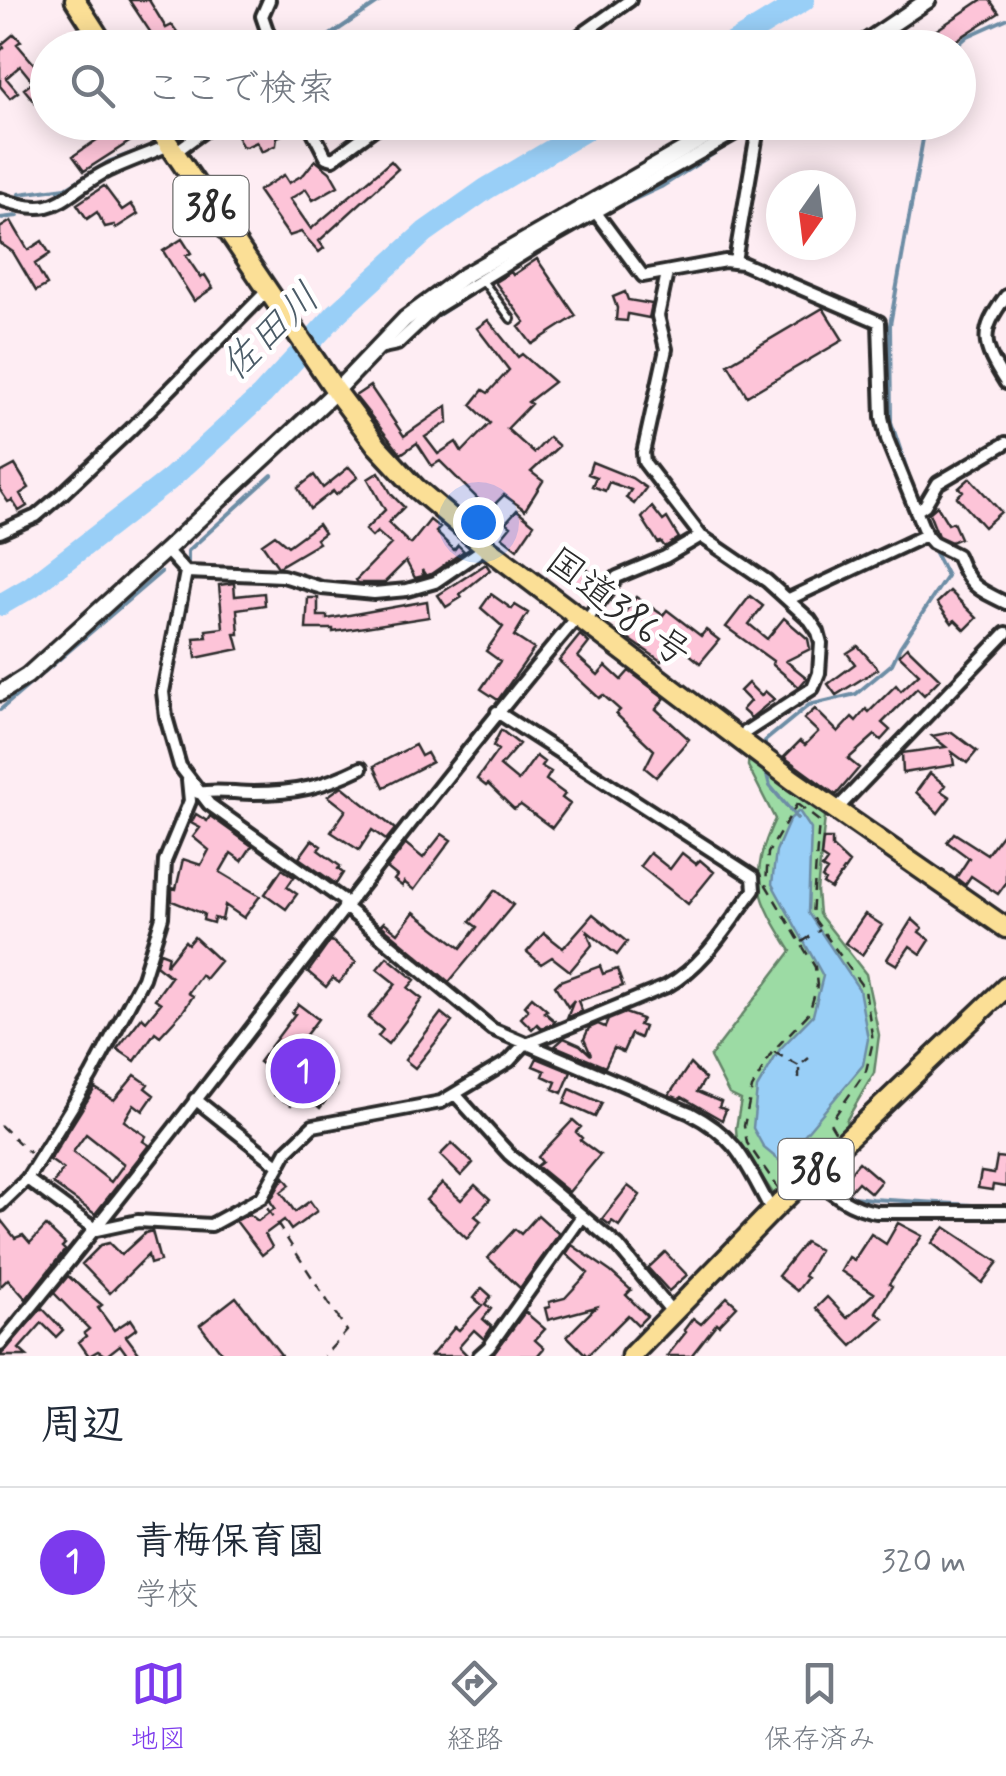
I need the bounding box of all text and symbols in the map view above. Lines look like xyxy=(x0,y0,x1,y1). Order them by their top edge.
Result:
search box xyxy=(30,30,976,140)
icon: search xyxy=(65,58,120,113)
text: ここで検索 xyxy=(145,65,335,114)
north arrow xyxy=(766,170,856,260)
road number: 386 xyxy=(174,176,248,236)
water label: 佐田川 xyxy=(210,273,332,394)
your location xyxy=(453,497,504,548)
street label: 国道386号 xyxy=(535,537,700,679)
pin: 1 xyxy=(270,1034,336,1108)
road number: 386 xyxy=(778,1139,854,1199)
text: 周辺 xyxy=(40,1399,124,1454)
text: 青梅保育園 xyxy=(135,1518,325,1567)
text: 1 xyxy=(65,1541,80,1583)
text: 320 m xyxy=(881,1541,966,1583)
text: 学校 xyxy=(135,1574,199,1616)
tab: 地図 xyxy=(130,1656,186,1759)
tab: 経路 xyxy=(447,1656,503,1759)
tab: 保存済み xyxy=(764,1656,876,1759)

